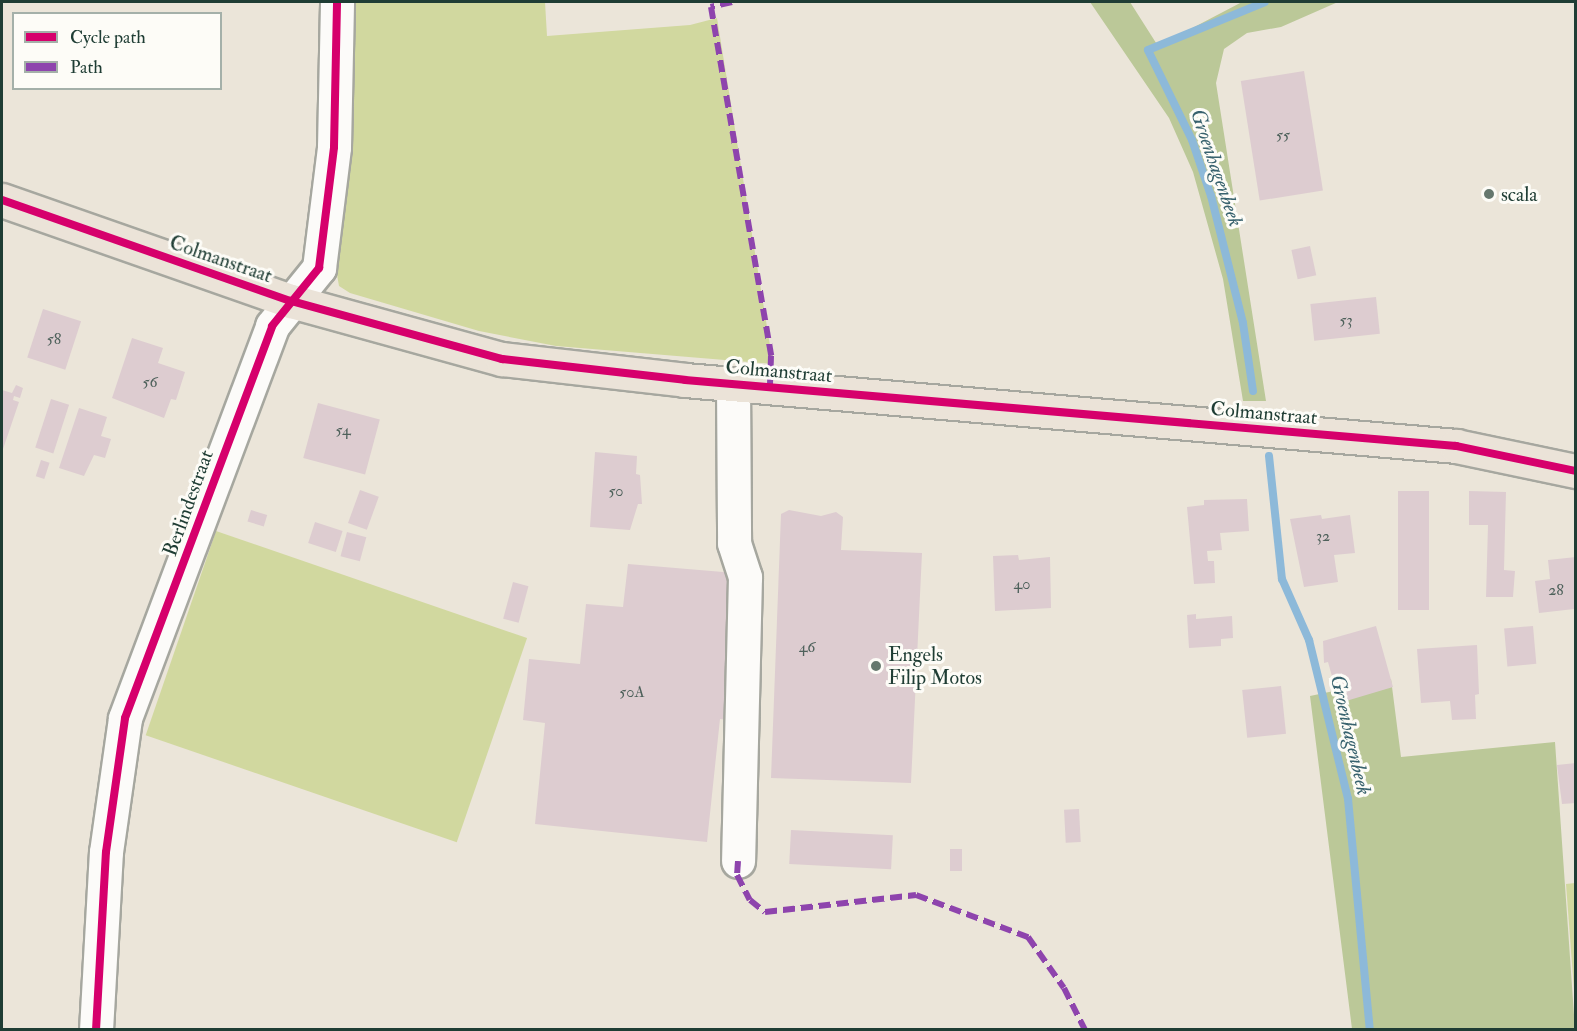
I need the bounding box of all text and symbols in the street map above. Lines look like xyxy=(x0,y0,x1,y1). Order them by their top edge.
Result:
legend xyxy=(12,12,222,90)
text: Cycle path xyxy=(70,26,146,49)
text: Path xyxy=(70,56,103,79)
water label: Groenhagenbeek xyxy=(1184,106,1248,230)
house number: 55 xyxy=(1276,125,1290,145)
place label: scala xyxy=(1501,182,1537,206)
marker: scala xyxy=(1482,187,1496,201)
street label: Colmanstraat xyxy=(166,230,276,288)
house number: 53 xyxy=(1339,310,1353,330)
house number: 58 xyxy=(47,329,61,349)
street label: Colmanstraat xyxy=(725,354,833,388)
house number: 56 xyxy=(142,372,158,392)
street label: Colmanstraat xyxy=(1210,396,1318,430)
house number: 54 xyxy=(335,420,351,440)
street label: Berlindestraat xyxy=(158,447,218,559)
house number: 50 xyxy=(608,481,624,501)
house number: 32 xyxy=(1316,526,1330,546)
house number: 40 xyxy=(1014,574,1030,594)
house number: 28 xyxy=(1548,580,1564,600)
house number: 46 xyxy=(799,637,815,657)
place label: Engels Filip Motos xyxy=(888,642,982,689)
marker: Engels Filip Motos xyxy=(869,659,883,673)
water label: Groenhagenbeek xyxy=(1324,672,1376,798)
house number: 50A xyxy=(619,682,645,702)

